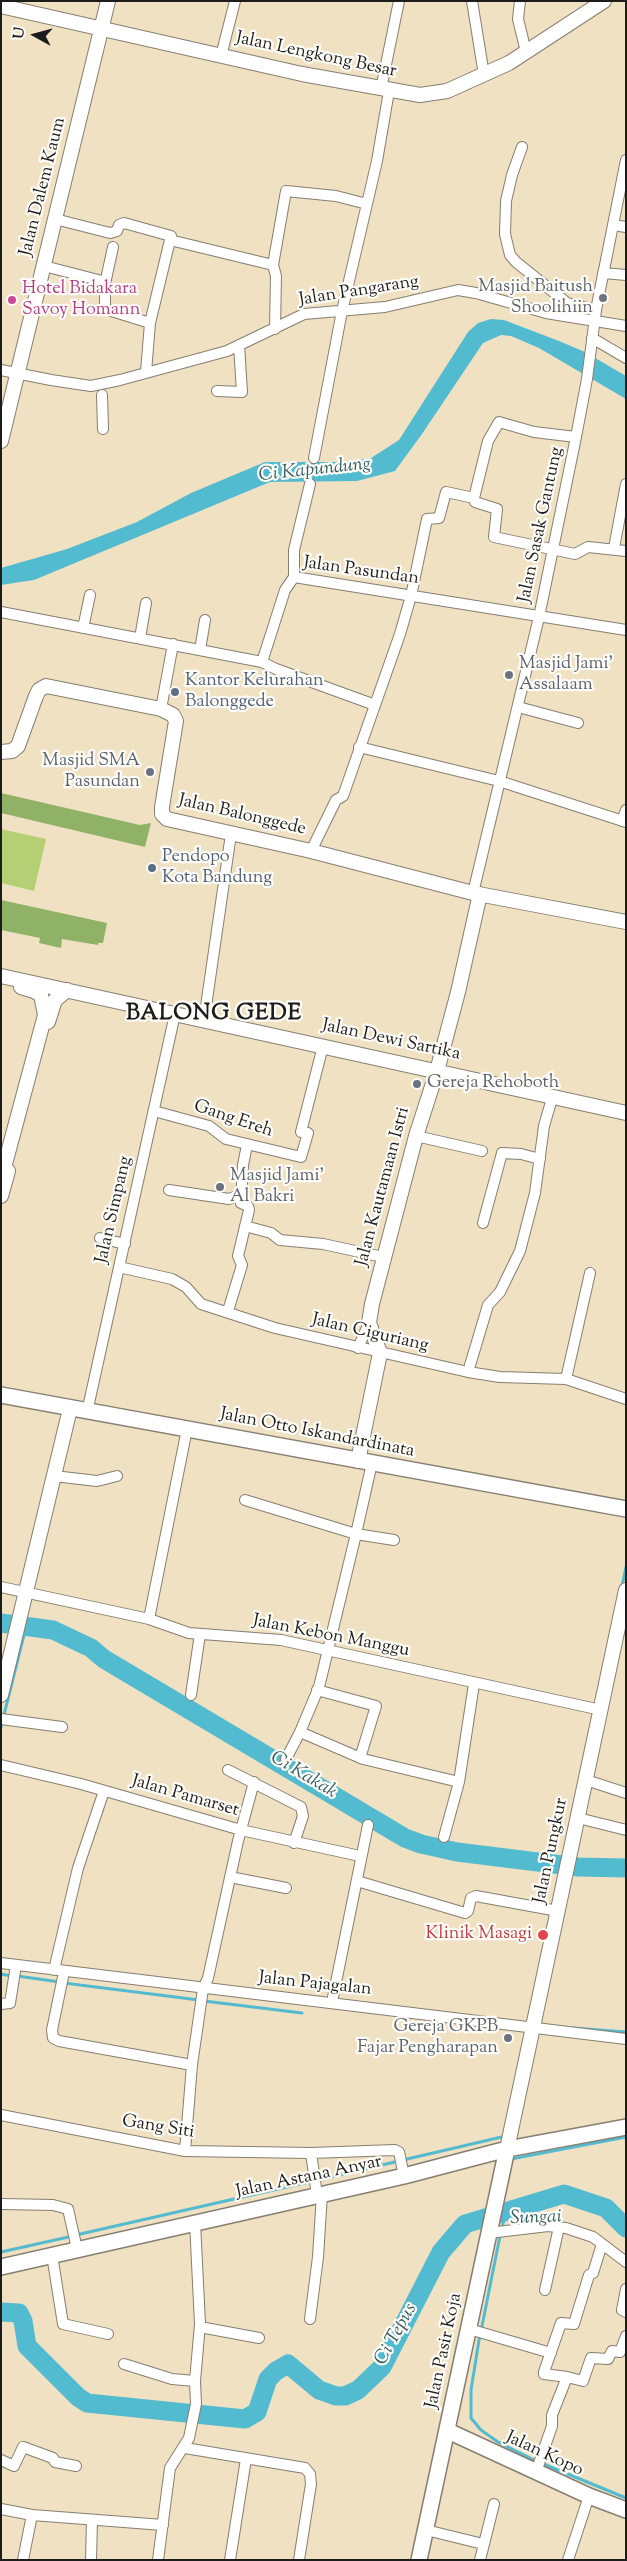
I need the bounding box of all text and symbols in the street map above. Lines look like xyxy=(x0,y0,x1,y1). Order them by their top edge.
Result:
north arrow xyxy=(10,10,60,60)
text: U xyxy=(9,26,31,40)
street label: Jalan Lengkong Besar xyxy=(234,28,398,84)
street label: Jalan Dalem Kaum xyxy=(16,115,72,259)
street label: Jalan Pangarang xyxy=(298,272,420,312)
place label: Masjid Baitush Shoolihiin xyxy=(478,277,593,320)
place label: Hotel Bidakara Savoy Homann xyxy=(22,279,140,322)
marker: Masjid Baitush Shoolihiin xyxy=(597,292,609,304)
marker: Hotel Bidakara Savoy Homann xyxy=(6,294,18,306)
street label: Jalan Sasak Gantung xyxy=(515,445,569,605)
water label: Ci Kapundung xyxy=(258,454,372,488)
street label: Jalan Pasundan xyxy=(302,553,420,591)
place label: Masjid Jami' Assalaam xyxy=(519,654,613,696)
marker: Masjid Jami' Assalaam xyxy=(503,669,515,681)
place label: Kantor Kelurahan Balonggede xyxy=(185,671,324,714)
marker: Kantor Kelurahan Balonggede xyxy=(169,686,181,698)
place label: Masjid SMA Pasundan xyxy=(42,751,140,794)
marker: Masjid SMA Pasundan xyxy=(144,766,156,778)
street label: Jalan Balonggede xyxy=(176,791,308,841)
place label: Pendopo Kota Bandung xyxy=(162,847,272,890)
marker: Pendopo Kota Bandung xyxy=(146,862,158,874)
district label: BALONG GEDE xyxy=(125,1002,303,1028)
street label: Jalan Dewi Sartika xyxy=(320,1016,462,1066)
place label: Gereja Rehoboth xyxy=(427,1073,559,1095)
marker: Gereja Rehoboth xyxy=(411,1078,423,1090)
street label: Gang Ereh xyxy=(190,1096,276,1144)
street label: Jalan Kautamaan Istri xyxy=(352,1105,416,1269)
street label: Jalan Simpang xyxy=(92,1154,138,1266)
place label: Masjid Jami' Al Bakri xyxy=(230,1166,324,1208)
marker: Masjid Jami' Al Bakri xyxy=(214,1181,226,1193)
street label: Jalan Ciguriang xyxy=(310,1310,430,1358)
street label: Jalan Otto Iskandardinata xyxy=(218,1405,416,1463)
street label: Jalan Kebon Manggu xyxy=(251,1611,411,1663)
water label: Ci Kakak xyxy=(266,1747,340,1805)
street label: Jalan Pamarset xyxy=(129,1771,241,1823)
street label: Jalan Pungkur xyxy=(530,1796,574,1906)
place label: Klinik Masagi xyxy=(426,1924,532,1946)
marker: Klinik Masagi xyxy=(536,1928,550,1942)
street label: Jalan Pajagalan xyxy=(257,1968,373,2002)
place label: Gereja GKPB Fajar Pengharapan xyxy=(357,2017,498,2060)
marker: Gereja GKPB Fajar Pengharapan xyxy=(502,2032,514,2044)
street label: Gang Siti xyxy=(120,2112,196,2144)
street label: Jalan Astana Anyar xyxy=(234,2152,384,2204)
water label: Sungai xyxy=(510,2207,562,2231)
street label: Jalan Pasir Koja xyxy=(422,2291,468,2411)
water label: Ci Tepus xyxy=(371,2300,423,2370)
street label: Jalan Kopo xyxy=(502,2428,586,2482)

